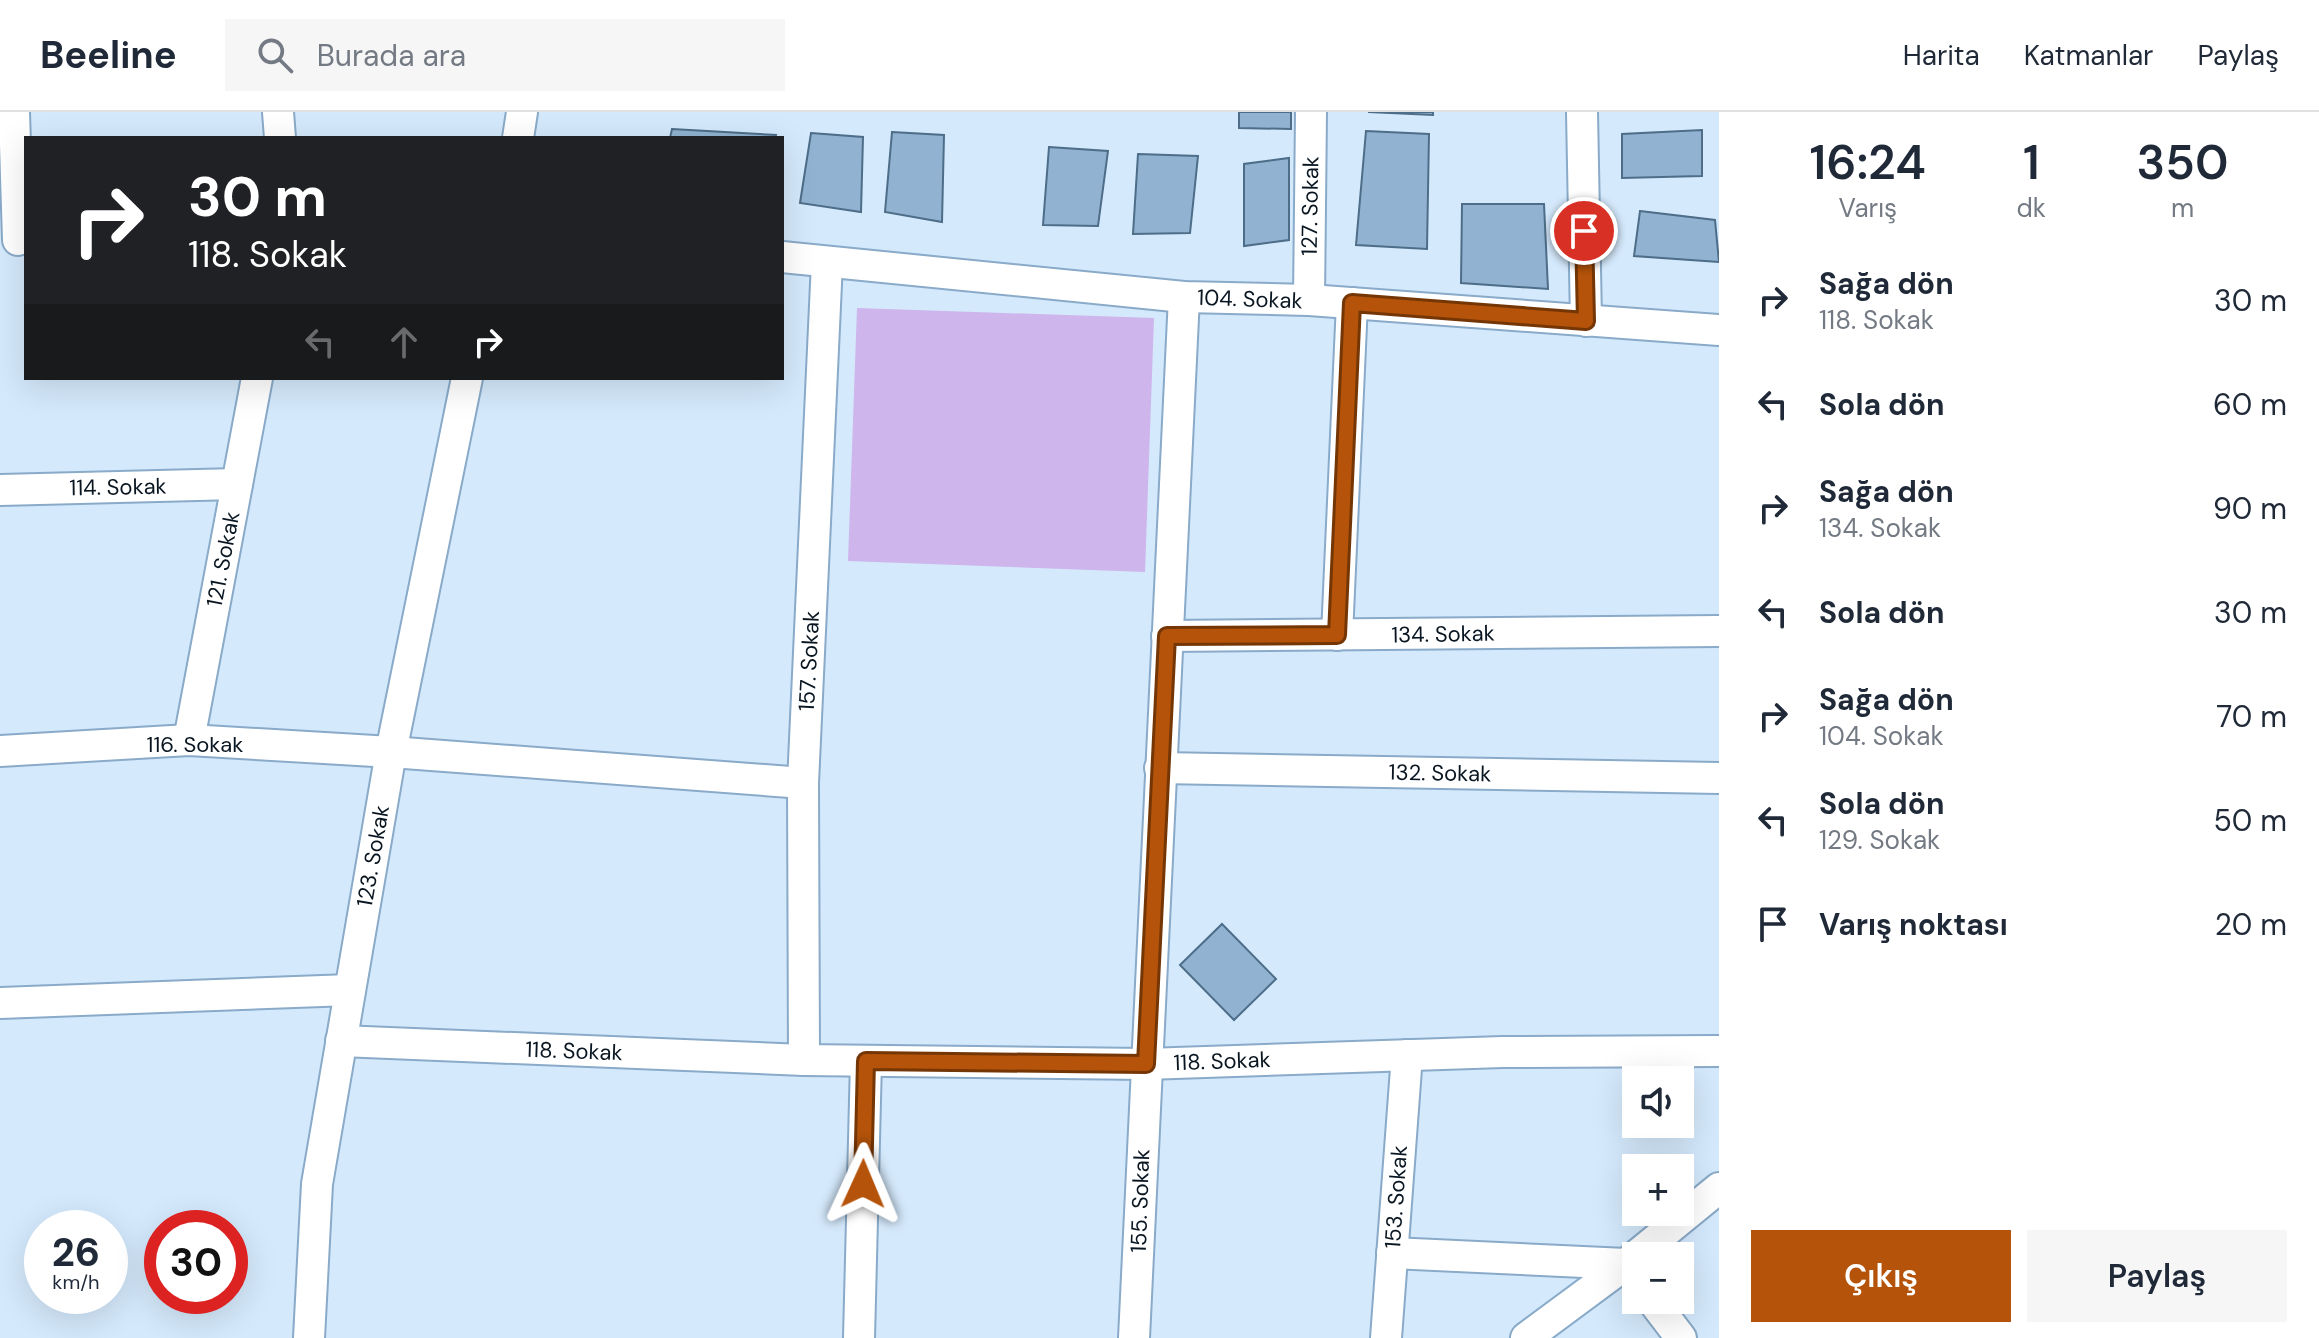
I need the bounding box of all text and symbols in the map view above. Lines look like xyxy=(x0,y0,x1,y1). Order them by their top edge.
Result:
search box xyxy=(225,19,785,91)
text: Beeline xyxy=(40,30,177,80)
icon: search xyxy=(253,33,297,77)
text: Burada ara xyxy=(317,36,466,75)
text: Harita xyxy=(1903,37,1980,74)
text: Katmanlar xyxy=(2024,37,2153,74)
text: Paylaş xyxy=(2197,37,2279,74)
text: 16:24 xyxy=(1810,131,1926,194)
text: 1 xyxy=(2023,131,2040,194)
text: 350 xyxy=(2137,131,2228,194)
street label: 127. Sokak xyxy=(1295,156,1325,256)
text: 30 m xyxy=(188,160,327,233)
icon: right xyxy=(56,168,160,272)
text: Varış xyxy=(1838,191,1897,225)
text: dk xyxy=(2017,191,2046,225)
text: m xyxy=(2171,191,2194,225)
pin xyxy=(1550,197,1618,265)
icon: arrive xyxy=(1562,209,1606,253)
text: 118. Sokak xyxy=(188,231,347,278)
text: Sağa dön xyxy=(1819,264,1954,303)
icon: right xyxy=(1751,278,1795,322)
text: 30 m xyxy=(2214,281,2287,320)
street label: 104. Sokak xyxy=(1197,283,1303,315)
text: 118. Sokak xyxy=(1819,303,1934,337)
icon: left xyxy=(298,320,342,364)
icon: ahead xyxy=(382,320,426,364)
icon: right xyxy=(466,320,510,364)
icon: left xyxy=(1751,382,1795,426)
text: Sola dön xyxy=(1819,385,1945,424)
text: 60 m xyxy=(2213,385,2287,424)
street label: 114. Sokak xyxy=(69,472,167,502)
text: Sağa dön xyxy=(1819,472,1954,511)
icon: right xyxy=(1751,486,1795,530)
text: 90 m xyxy=(2213,489,2287,528)
street label: 121. Sokak xyxy=(200,509,246,609)
text: 134. Sokak xyxy=(1819,511,1941,545)
icon: left xyxy=(1751,590,1795,634)
text: Sola dön xyxy=(1819,593,1945,632)
text: 30 m xyxy=(2214,593,2287,632)
street label: 157. Sokak xyxy=(792,610,826,712)
street label: 134. Sokak xyxy=(1391,619,1495,649)
text: Sağa dön xyxy=(1819,680,1954,719)
icon: right xyxy=(1751,694,1795,738)
text: 70 m xyxy=(2216,697,2287,736)
text: 104. Sokak xyxy=(1819,719,1944,753)
street label: 116. Sokak xyxy=(147,730,243,759)
street label: 132. Sokak xyxy=(1388,758,1492,788)
text: Sola dön xyxy=(1819,784,1945,823)
icon: left xyxy=(1751,798,1795,842)
text: 50 m xyxy=(2213,801,2287,840)
street label: 123. Sokak xyxy=(350,803,396,909)
text: 129. Sokak xyxy=(1819,823,1940,857)
icon: arrive xyxy=(1751,902,1795,946)
text: Varış noktası xyxy=(1819,905,2008,944)
text: 20 m xyxy=(2215,905,2287,944)
street label: 118. Sokak xyxy=(525,1035,623,1067)
street label: 118. Sokak xyxy=(1173,1045,1271,1077)
map controls xyxy=(1622,1066,1694,1314)
button: sound xyxy=(1622,1066,1694,1138)
position arrow xyxy=(821,1142,905,1226)
street label: 153. Sokak xyxy=(1378,1144,1414,1250)
street label: 155. Sokak xyxy=(1124,1149,1156,1253)
button: + xyxy=(1622,1154,1694,1226)
speed limit sign: 30 xyxy=(144,1210,248,1314)
text: 26 xyxy=(52,1226,100,1278)
button: Çıkış xyxy=(1751,1230,2011,1322)
button: Paylaş xyxy=(2027,1230,2287,1322)
button: − xyxy=(1622,1242,1694,1314)
text: km/h xyxy=(52,1269,100,1295)

